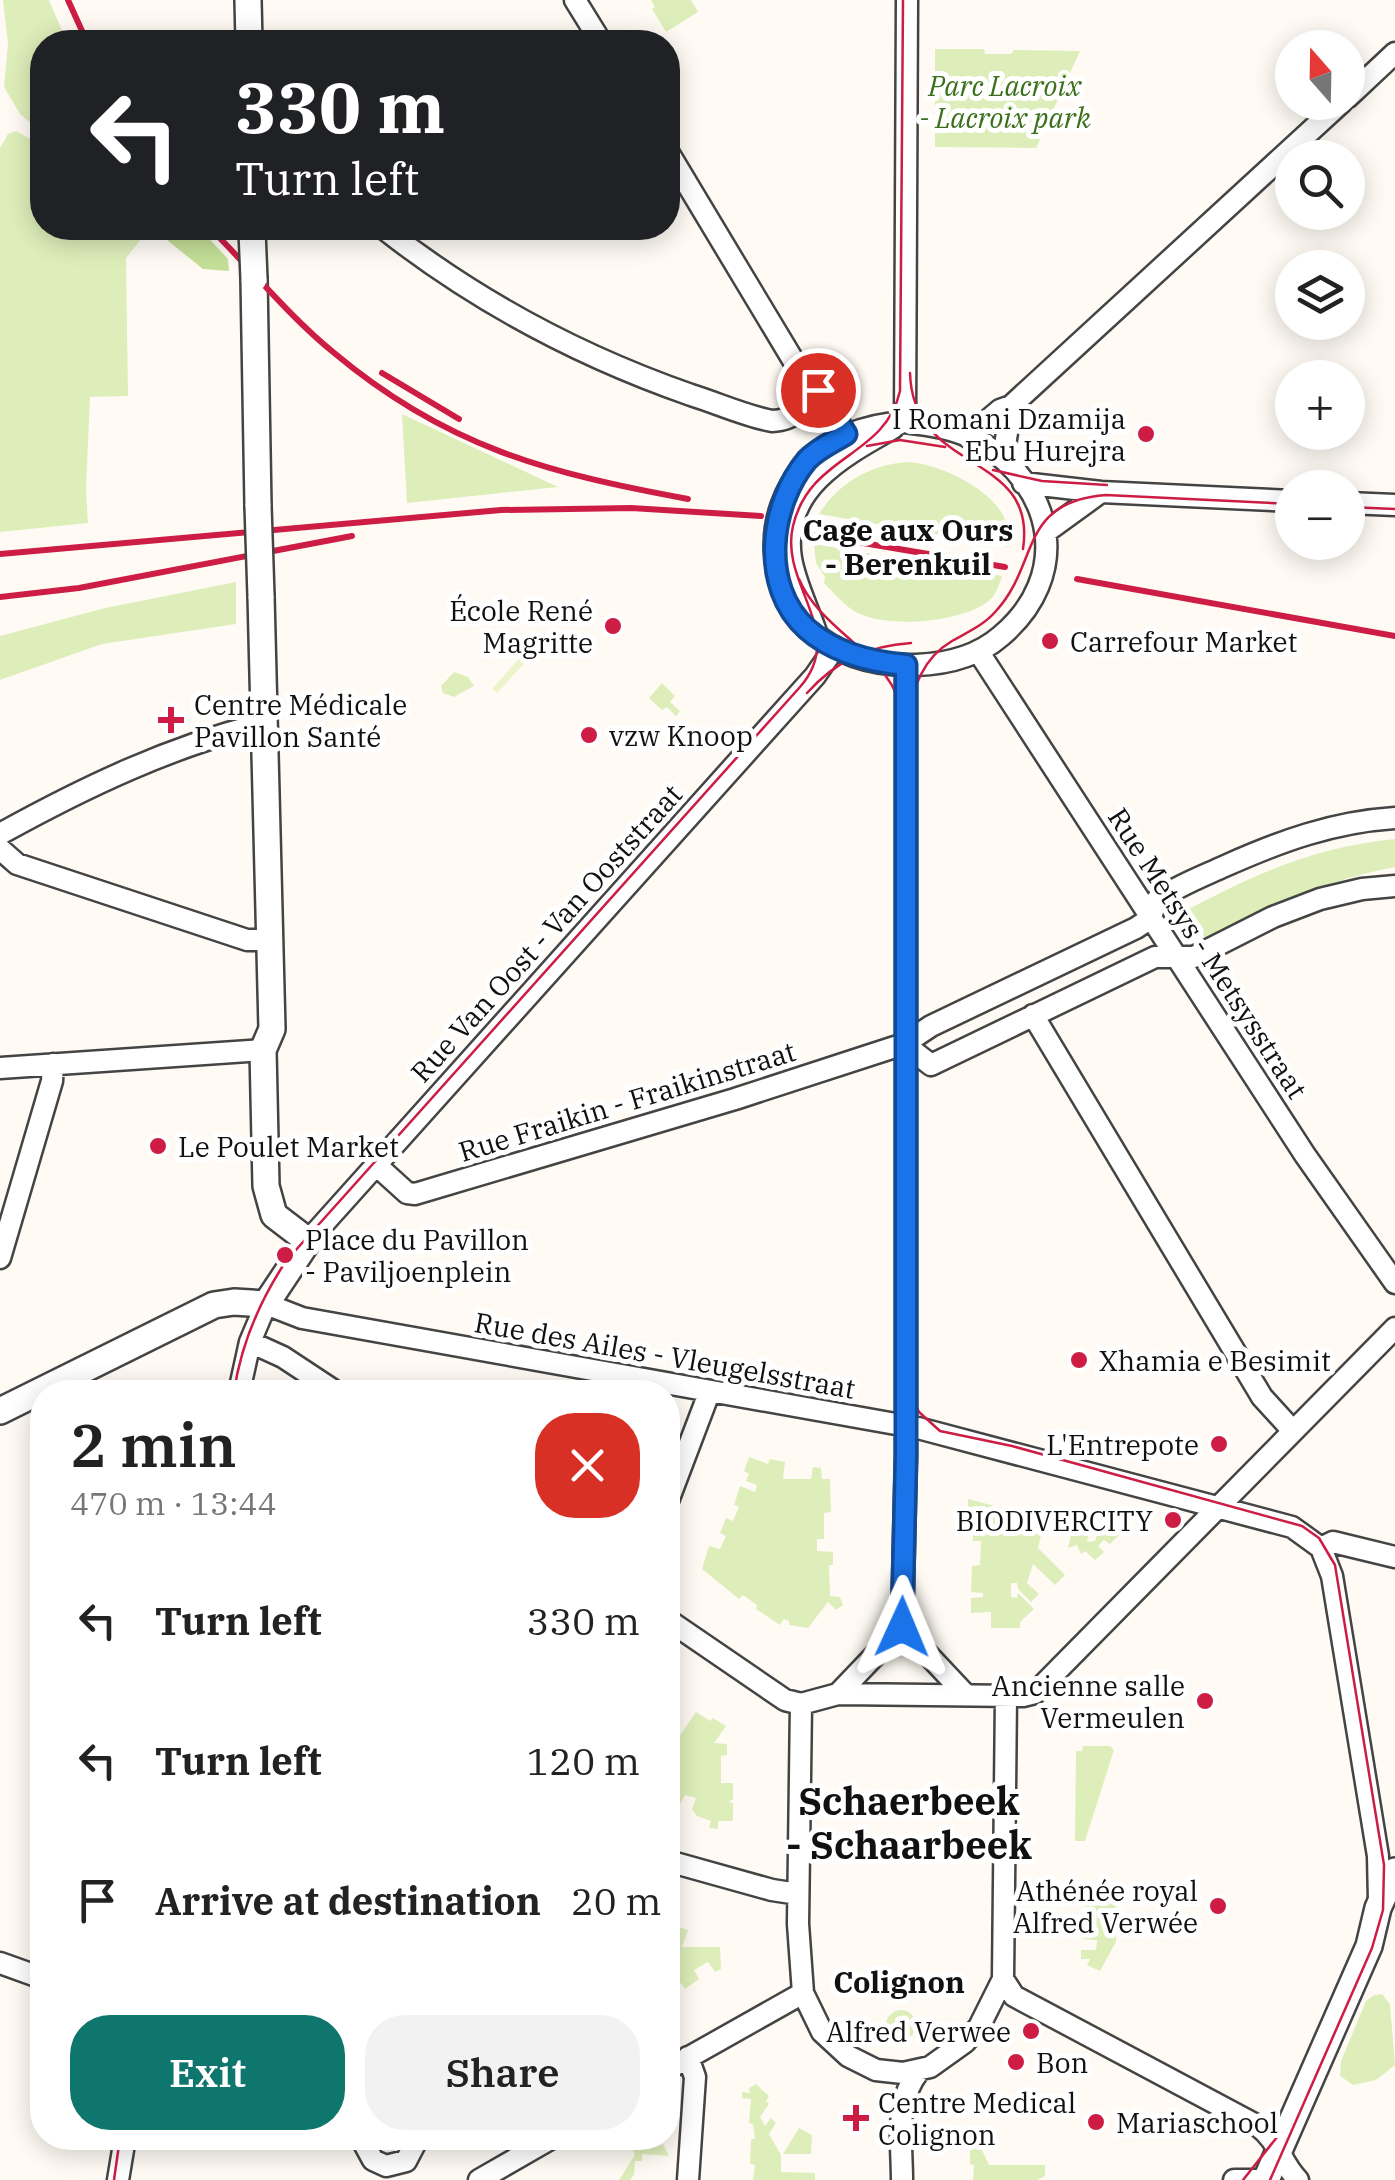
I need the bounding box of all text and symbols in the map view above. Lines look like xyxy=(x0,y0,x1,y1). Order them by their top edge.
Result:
north arrow xyxy=(1275,30,1365,120)
map controls xyxy=(1275,30,1365,560)
text: 330 m xyxy=(235,61,445,152)
park label: Parc Lacroix - Lacroix park xyxy=(919,67,1091,136)
icon: left xyxy=(70,70,200,200)
button: search xyxy=(1275,140,1365,230)
text: Turn left xyxy=(235,149,419,207)
button: layers xyxy=(1275,250,1365,340)
pin xyxy=(776,348,861,433)
button: + xyxy=(1275,360,1365,450)
icon: arrive xyxy=(791,363,846,418)
place label: I Romani Dzamija Ebu Hurejra xyxy=(892,400,1126,469)
marker: I Romani Dzamija Ebu Hurejra xyxy=(1135,423,1157,445)
button: − xyxy=(1275,470,1365,560)
district label: Cage aux Ours - Berenkuil xyxy=(803,510,1013,583)
place label: École René Magritte xyxy=(449,592,593,661)
marker: École René Magritte xyxy=(602,615,624,637)
place label: Carrefour Market xyxy=(1070,623,1297,660)
marker: Carrefour Market xyxy=(1039,630,1061,652)
place label: Centre Médicale Pavillon Santé xyxy=(194,686,407,755)
marker: Centre Médicale Pavillon Santé xyxy=(158,707,184,733)
place label: vzw Knoop xyxy=(609,717,753,754)
marker: vzw Knoop xyxy=(578,724,600,746)
street label: Rue Van Oost - Van Ooststraat xyxy=(402,776,690,1090)
street label: Rue Metsys - Metsysstraat xyxy=(1100,800,1316,1106)
street label: Rue Fraikin - Fraikinstraat xyxy=(454,1032,800,1170)
place label: Le Poulet Market xyxy=(178,1128,399,1165)
marker: Le Poulet Market xyxy=(147,1135,169,1157)
place label: Place du Pavillon - Paviljoenplein xyxy=(305,1221,529,1290)
marker: Place du Pavillon - Paviljoenplein xyxy=(274,1244,296,1266)
street label: Rue des Ailes - Vleugelsstraat xyxy=(472,1303,858,1407)
place label: Xhamia e Besimit xyxy=(1099,1342,1331,1379)
marker: Xhamia e Besimit xyxy=(1068,1349,1090,1371)
text: 2 min xyxy=(70,1405,237,1484)
button: close xyxy=(535,1413,640,1518)
place label: L'Entrepote xyxy=(1046,1426,1199,1463)
marker: L'Entrepote xyxy=(1208,1433,1230,1455)
text: 470 m · 13:44 xyxy=(70,1482,277,1524)
place label: BIODIVERCITY xyxy=(956,1502,1153,1539)
marker: BIODIVERCITY xyxy=(1162,1509,1184,1531)
position arrow xyxy=(850,1575,954,1679)
icon: left xyxy=(70,1593,125,1648)
text: Turn left xyxy=(155,1596,322,1645)
text: 330 m xyxy=(527,1596,640,1645)
place label: Ancienne salle Vermeulen xyxy=(992,1667,1185,1736)
marker: Ancienne salle Vermeulen xyxy=(1194,1690,1216,1712)
icon: left xyxy=(70,1733,125,1788)
text: Turn left xyxy=(155,1736,322,1785)
text: 120 m xyxy=(527,1736,640,1785)
district label: Schaerbeek - Schaarbeek xyxy=(786,1776,1032,1869)
place label: Athénée royal Alfred Verwée xyxy=(1013,1872,1198,1941)
icon: arrive xyxy=(70,1873,125,1928)
text: Arrive at destination xyxy=(155,1876,541,1925)
text: 20 m xyxy=(571,1876,662,1925)
marker: Athénée royal Alfred Verwée xyxy=(1207,1895,1229,1917)
district label: Colignon xyxy=(833,1962,965,2001)
place label: Alfred Verwee xyxy=(826,2013,1011,2050)
button: Exit xyxy=(70,2015,345,2130)
button: Share xyxy=(365,2015,640,2130)
marker: Alfred Verwee xyxy=(1020,2020,1042,2042)
place label: Bon xyxy=(1036,2044,1088,2081)
marker: Bon xyxy=(1005,2051,1027,2073)
place label: Centre Medical Colignon xyxy=(878,2084,1076,2153)
place label: Mariaschool xyxy=(1116,2104,1278,2141)
marker: Centre Medical Colignon xyxy=(843,2105,869,2131)
marker: Mariaschool xyxy=(1085,2111,1107,2133)

